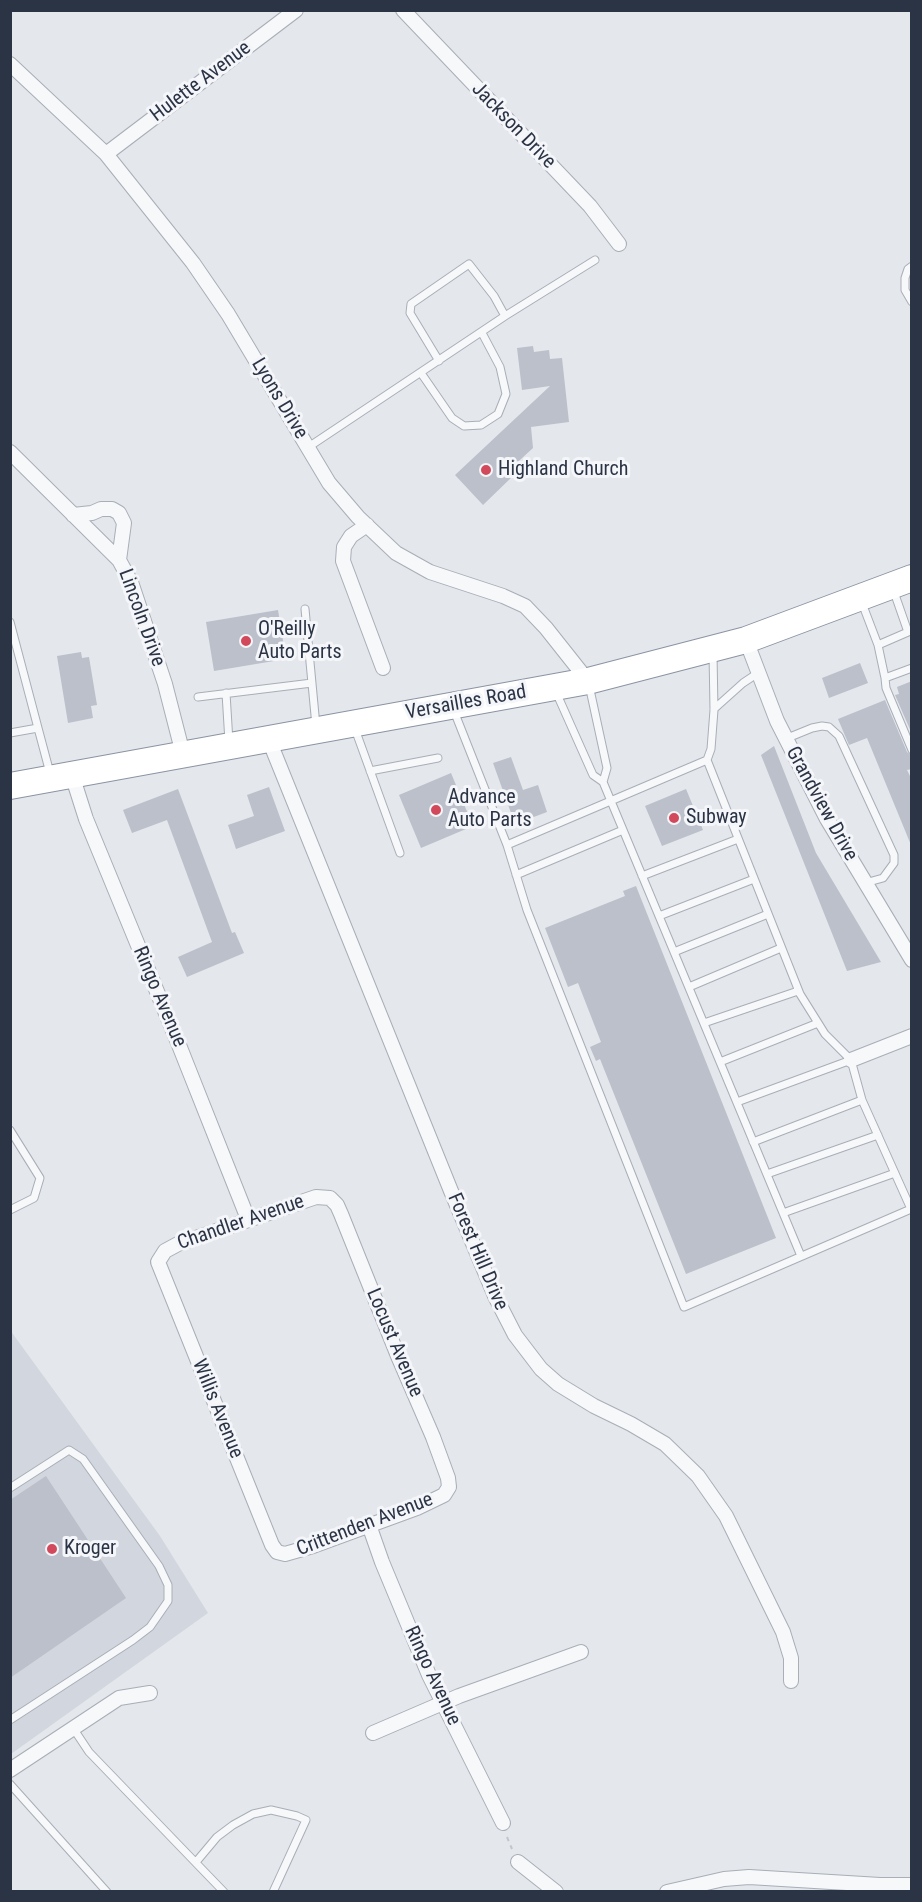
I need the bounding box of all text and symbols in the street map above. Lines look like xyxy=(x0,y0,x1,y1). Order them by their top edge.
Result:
street label: Hulette Avenue xyxy=(146,36,256,128)
street label: Jackson Drive xyxy=(466,78,560,174)
street label: Lyons Drive xyxy=(246,354,312,444)
place label: Highland Church xyxy=(498,458,628,482)
marker: Highland Church xyxy=(479,463,493,477)
street label: Lincoln Drive xyxy=(112,566,170,670)
place label: O'Reilly Auto Parts xyxy=(258,618,342,665)
marker: O'Reilly Auto Parts xyxy=(239,634,253,648)
street label: Versailles Road xyxy=(404,681,528,725)
street label: Grandview Drive xyxy=(780,743,862,865)
place label: Advance Auto Parts xyxy=(448,786,532,833)
marker: Advance Auto Parts xyxy=(429,803,443,817)
place label: Subway xyxy=(686,806,747,830)
marker: Subway xyxy=(667,811,681,825)
street label: Ringo Avenue xyxy=(127,943,191,1051)
street label: Chandler Avenue xyxy=(174,1190,308,1256)
street label: Forest Hill Drive xyxy=(442,1190,512,1314)
street label: Locust Avenue xyxy=(360,1285,428,1401)
street label: Willis Avenue xyxy=(186,1356,248,1462)
street label: Crittenden Avenue xyxy=(293,1488,437,1562)
place label: Kroger xyxy=(64,1537,116,1561)
marker: Kroger xyxy=(45,1542,59,1556)
street label: Ringo Avenue xyxy=(399,1622,465,1730)

